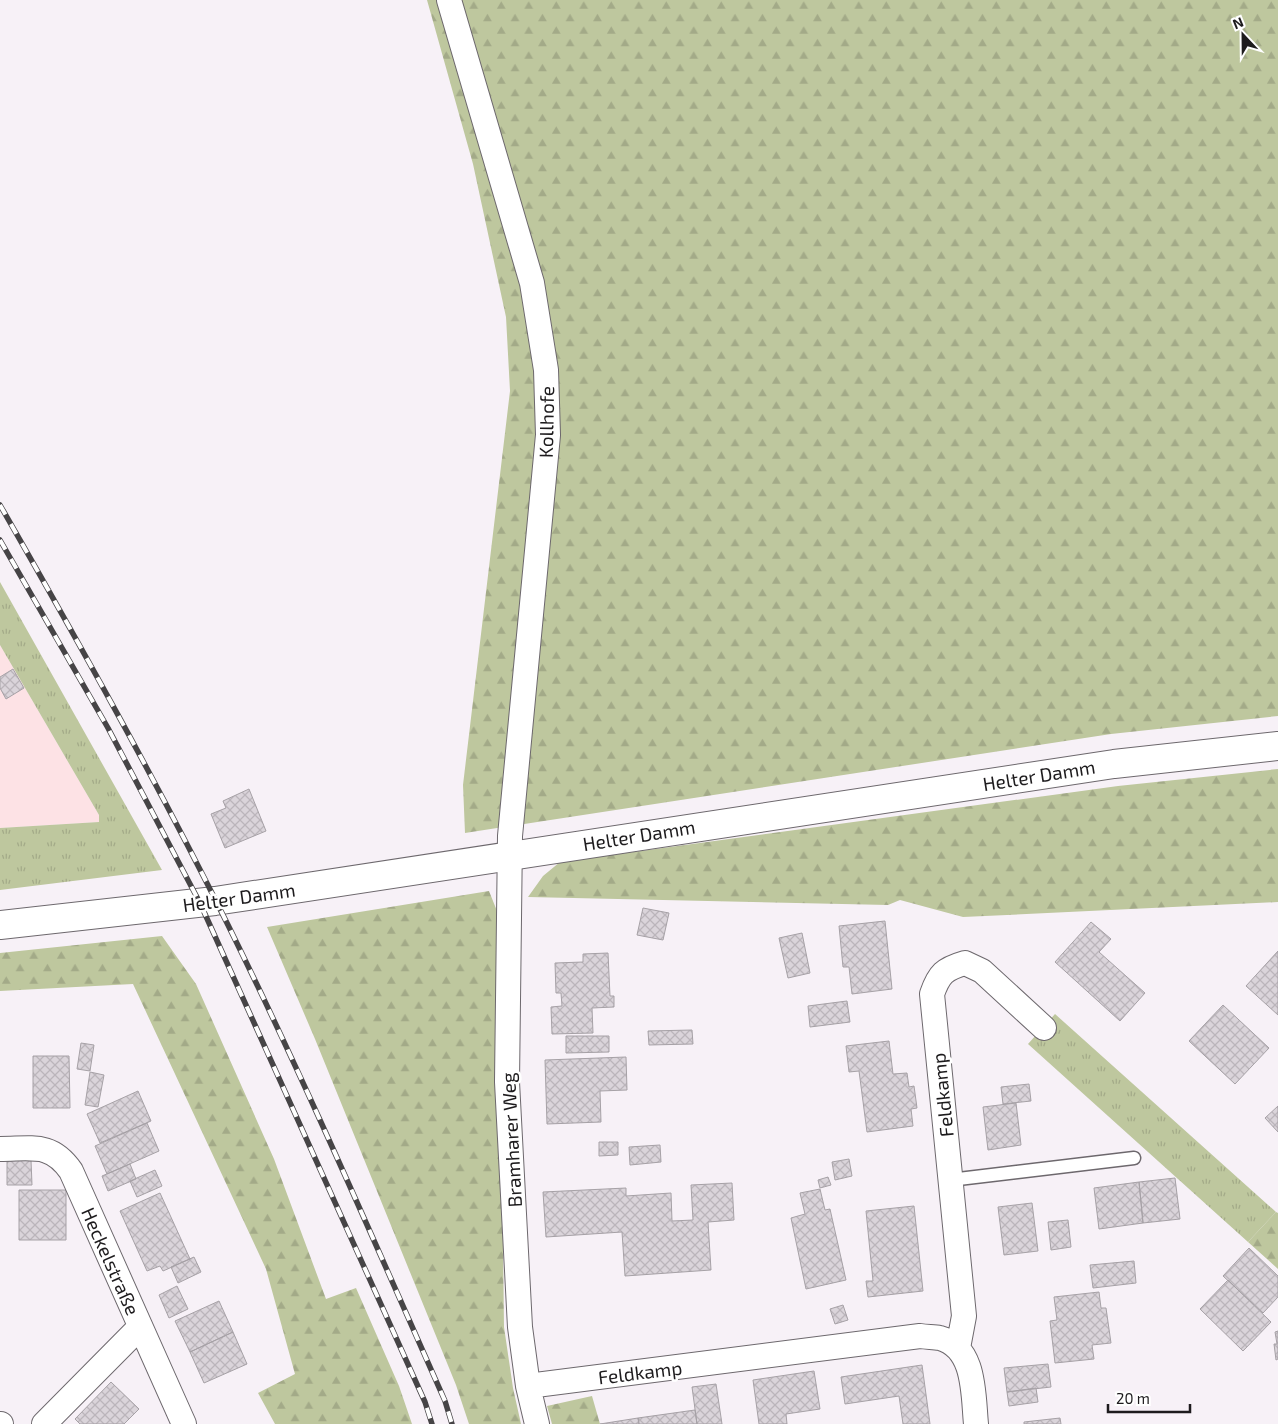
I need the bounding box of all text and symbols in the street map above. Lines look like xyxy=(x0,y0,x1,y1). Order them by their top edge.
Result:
north arrow xyxy=(1218,10,1268,60)
text: N xyxy=(1230,13,1246,32)
street label: Kollhofe xyxy=(534,386,558,458)
street label: Helter Damm xyxy=(981,755,1097,795)
street label: Helter Damm xyxy=(581,815,697,855)
street label: Helter Damm xyxy=(181,878,297,916)
street label: Feldkamp xyxy=(926,1052,958,1138)
street label: Bramharer Weg xyxy=(496,1071,526,1208)
street label: Heckelstraße xyxy=(77,1204,145,1318)
street label: Feldkamp xyxy=(597,1355,683,1389)
scale bar xyxy=(1108,1382,1190,1414)
text: 20 m xyxy=(1116,1389,1150,1407)

